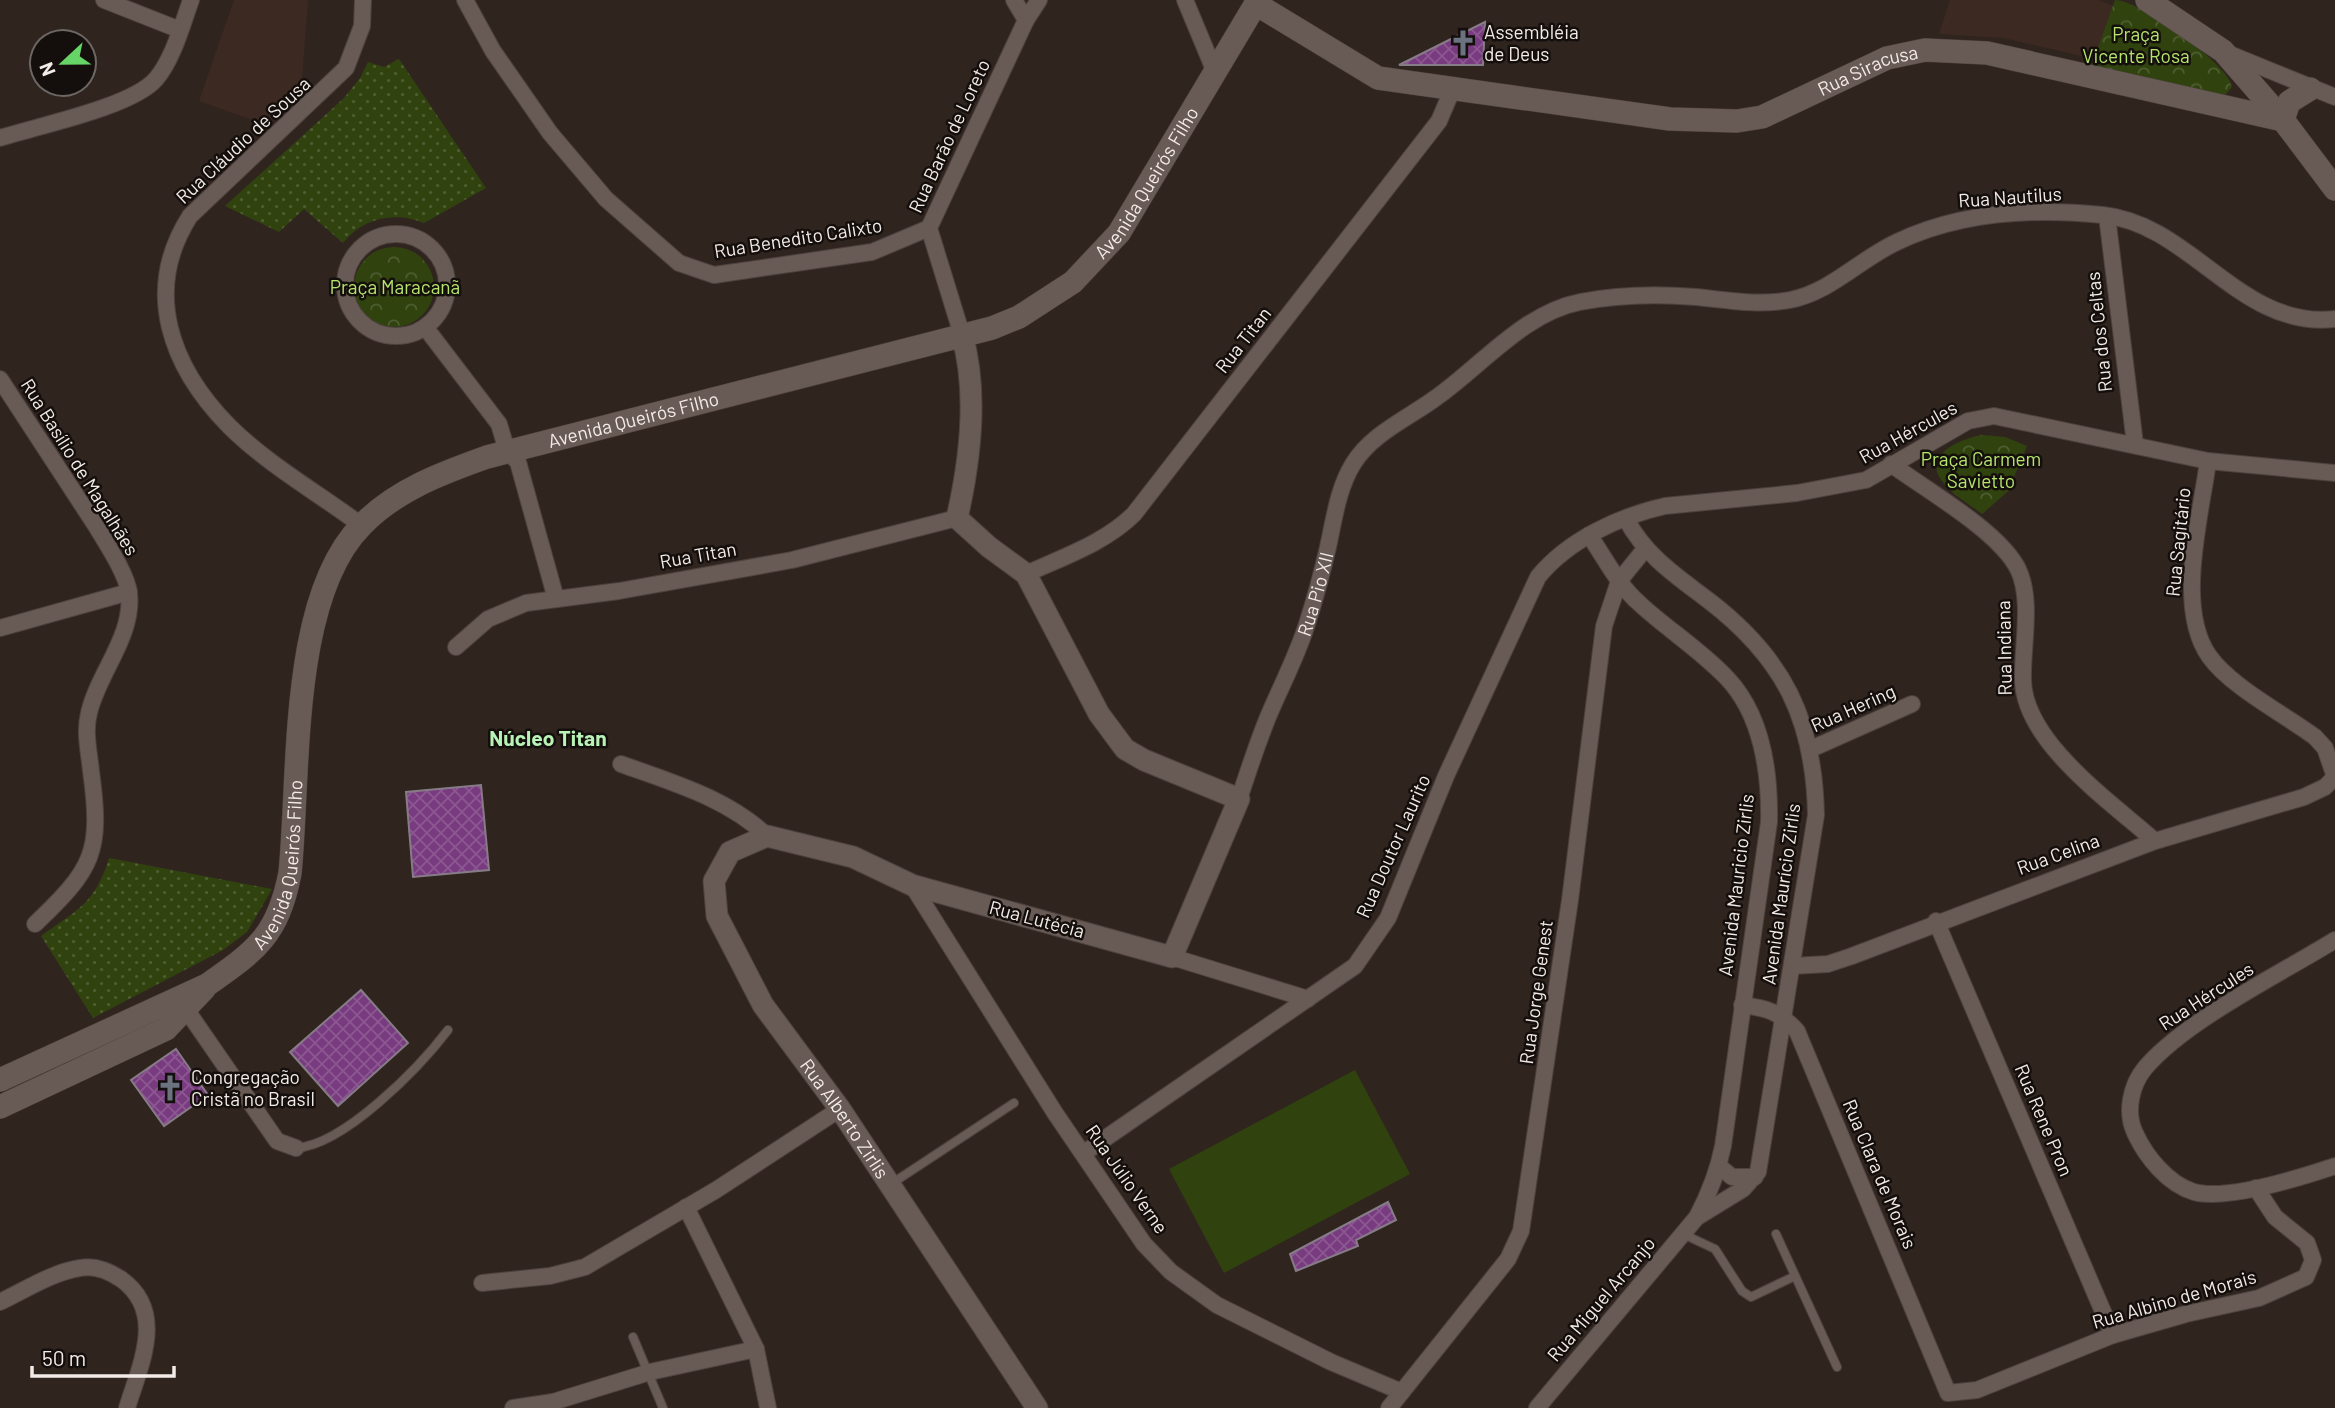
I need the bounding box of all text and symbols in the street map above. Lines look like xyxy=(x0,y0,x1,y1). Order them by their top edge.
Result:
place label: Assembléia de Deus xyxy=(1484,20,1579,65)
park label: Praça Vicente Rosa xyxy=(2082,22,2190,67)
north arrow xyxy=(28,28,98,98)
church icon: Assembléia de Deus xyxy=(1448,28,1478,58)
street label: Rua Siracusa xyxy=(1814,40,1920,100)
street label: Rua Barão de Loreto xyxy=(903,55,994,216)
text: N xyxy=(34,59,60,80)
street label: Rua Cláudio de Sousa xyxy=(171,71,315,208)
street label: Avenida Queirós Filho xyxy=(1089,102,1203,263)
street label: Rua Nautilus xyxy=(1958,181,2062,212)
street label: Rua Benedito Calixto xyxy=(712,213,884,262)
street label: Rua dos Celtas xyxy=(2081,271,2116,393)
park label: Praça Maracanã xyxy=(330,275,460,298)
street label: Rua Titan xyxy=(1210,302,1276,377)
street label: Rua Basílio de Magalhães xyxy=(17,374,144,559)
street label: Avenida Queirós Filho xyxy=(545,386,721,452)
street label: Rua Hércules xyxy=(1855,395,1961,468)
park label: Praça Carmem Savietto xyxy=(1921,447,2041,492)
street label: Rua Sagitário xyxy=(2160,486,2195,598)
street label: Rua Titan xyxy=(658,536,738,573)
street label: Rua Pio XII xyxy=(1292,549,1337,639)
street label: Rua Indiana xyxy=(1991,600,2016,696)
street label: Rua Hering xyxy=(1807,679,1899,736)
district label: Núcleo Titan xyxy=(489,725,607,750)
street label: Rua Doutor Laurito xyxy=(1351,770,1435,921)
street label: Avenida Queirós Filho xyxy=(247,779,307,954)
street label: Avenida Mauricio Zirlis xyxy=(1713,792,1758,977)
street label: Avenida Maurício Zirlis xyxy=(1756,802,1805,986)
street label: Rua Celina xyxy=(2013,828,2102,879)
street label: Rua Lutécia xyxy=(987,895,1087,942)
street label: Rua Jorge Genest xyxy=(1514,918,1557,1065)
street label: Rua Hércules xyxy=(2154,956,2257,1035)
street label: Rua Alberto Zirlis xyxy=(796,1054,894,1183)
street label: Rua Rene Pron xyxy=(2010,1060,2078,1179)
place label: Congregação Cristã no Brasil xyxy=(191,1065,315,1110)
church icon: Congregação Cristã no Brasil xyxy=(155,1073,185,1103)
street label: Rua Clara de Morais xyxy=(1839,1096,1922,1252)
street label: Rua Júlio Verne xyxy=(1081,1120,1173,1238)
street label: Rua Miguel Arcanjo xyxy=(1542,1232,1659,1366)
street label: Rua Albino de Morais xyxy=(2089,1264,2259,1333)
scale bar xyxy=(32,1334,173,1378)
text: 50 m xyxy=(42,1345,86,1370)

